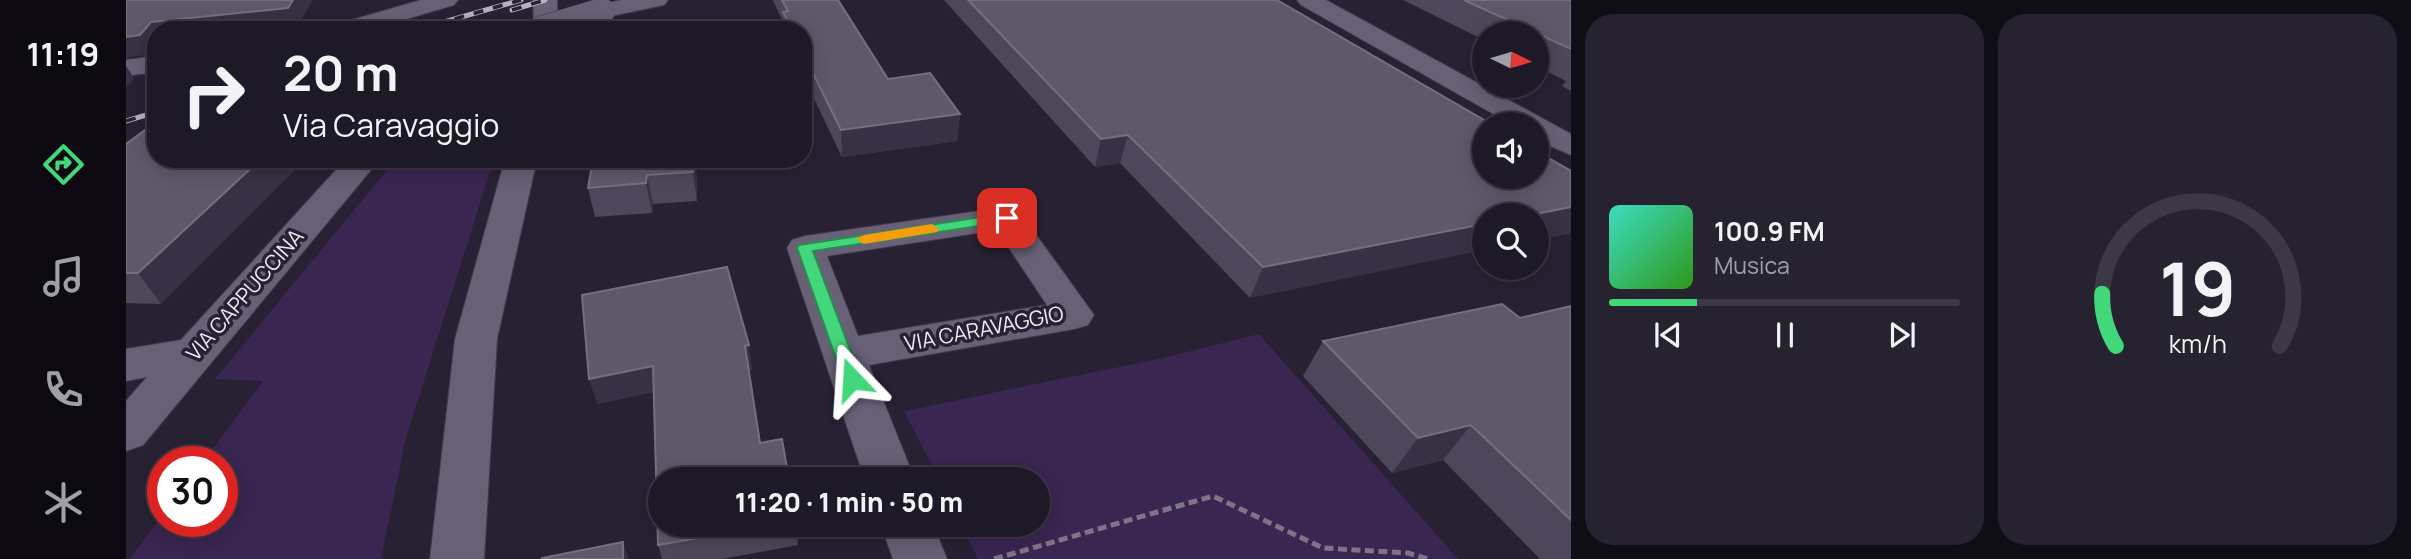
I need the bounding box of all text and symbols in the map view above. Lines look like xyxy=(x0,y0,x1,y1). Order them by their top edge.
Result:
north arrow xyxy=(1472,21,1549,98)
map controls xyxy=(1472,21,1549,280)
text: 11:19 xyxy=(27,32,99,76)
text: 20 m xyxy=(283,39,398,106)
icon: right xyxy=(168,49,259,140)
text: Via Caravaggio xyxy=(283,103,499,147)
button: sound xyxy=(1472,112,1549,189)
icon: directions xyxy=(39,140,88,189)
pin xyxy=(977,188,1037,248)
icon: arrive xyxy=(988,199,1026,237)
button: search xyxy=(1472,203,1549,280)
text: 100.9 FM xyxy=(1714,213,1825,249)
street label: VIA CAPPUCCINA xyxy=(179,223,309,366)
text: 19 xyxy=(2159,238,2236,338)
text: Musica xyxy=(1714,249,1790,281)
icon: music xyxy=(39,252,88,301)
street label: VIA CARAVAGGIO xyxy=(902,299,1066,357)
icon: previous xyxy=(1649,316,1687,354)
icon: pause xyxy=(1766,316,1804,354)
icon: next xyxy=(1883,316,1921,354)
text: km/h xyxy=(2168,325,2227,360)
position arrow xyxy=(815,342,889,416)
icon: phone xyxy=(39,365,88,414)
speed limit sign: 30 xyxy=(147,446,238,537)
icon: climate xyxy=(39,478,88,527)
text: 11:20 · 1 min · 50 m xyxy=(735,484,963,520)

